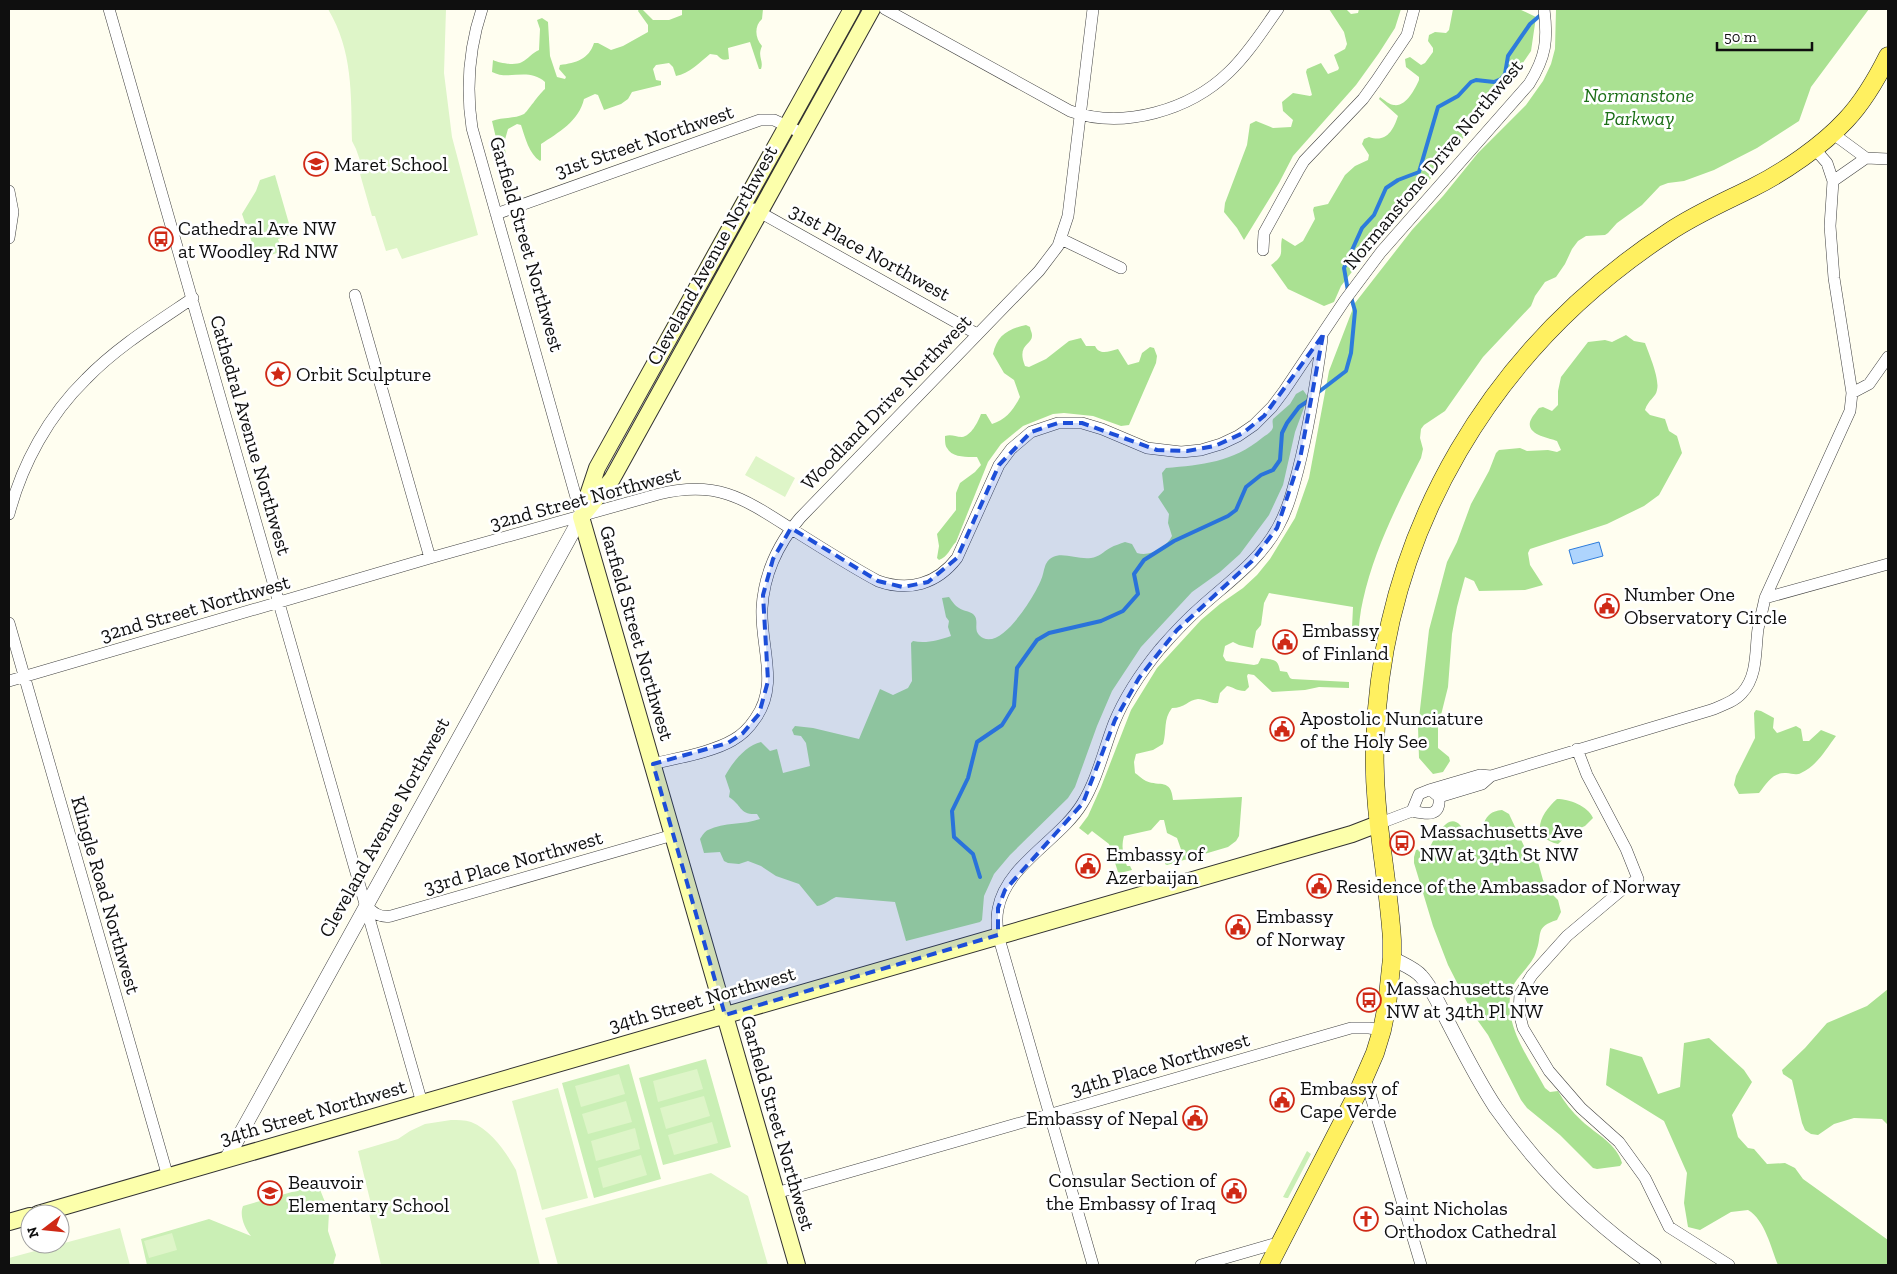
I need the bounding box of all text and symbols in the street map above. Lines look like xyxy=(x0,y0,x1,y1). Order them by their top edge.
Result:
scale bar xyxy=(1717,20,1812,52)
text: 50 m xyxy=(1724,28,1757,46)
street label: Normanstone Drive Northwest xyxy=(1338,54,1528,274)
park label: Normanstone Parkway xyxy=(1584,83,1694,130)
street label: 31st Street Northwest xyxy=(552,99,737,183)
street label: Garfield Street Northwest xyxy=(485,134,569,355)
street label: Cleveland Avenue Northwest xyxy=(641,140,783,369)
school or university icon: Maret School xyxy=(303,151,329,177)
place label: Maret School xyxy=(334,152,448,176)
street label: 31st Place Northwest xyxy=(786,198,955,306)
place label: Cathedral Ave NW at Woodley Rd NW xyxy=(178,216,338,263)
bus stop icon: Cathedral Ave NW at Woodley Rd NW xyxy=(148,226,174,252)
street label: Woodland Drive Northwest xyxy=(796,309,977,495)
street label: Cathedral Avenue Northwest xyxy=(205,312,297,558)
place icon: Orbit Sculpture xyxy=(265,361,291,387)
place label: Orbit Sculpture xyxy=(296,362,431,386)
street label: 32nd Street Northwest xyxy=(487,461,683,535)
street label: Garfield Street Northwest xyxy=(595,523,679,744)
street label: 32nd Street Northwest xyxy=(97,569,293,647)
place label: Number One Observatory Circle xyxy=(1624,582,1787,629)
public building icon: Number One Observatory Circle xyxy=(1594,593,1620,619)
place label: Embassy of Finland xyxy=(1302,618,1389,665)
public building icon: Embassy of Finland xyxy=(1272,629,1298,655)
place label: Apostolic Nunciature of the Holy See xyxy=(1300,706,1483,753)
street label: Cleveland Avenue Northwest xyxy=(313,712,455,941)
public building icon: Apostolic Nunciature of the Holy See xyxy=(1269,716,1295,742)
street label: Klingle Road Northwest xyxy=(66,793,146,997)
place label: Massachusetts Ave NW at 34th St NW xyxy=(1420,819,1583,866)
street label: 33rd Place Northwest xyxy=(421,825,606,899)
bus stop icon: Massachusetts Ave NW at 34th St NW xyxy=(1389,830,1415,856)
place label: Embassy of Azerbaijan xyxy=(1106,842,1205,889)
public building icon: Embassy of Azerbaijan xyxy=(1075,853,1101,879)
public building icon: Residence of the Ambassador of Norway xyxy=(1306,873,1332,899)
place label: Residence of the Ambassador of Norway xyxy=(1336,874,1681,898)
place label: Embassy of Norway xyxy=(1256,904,1346,951)
public building icon: Embassy of Norway xyxy=(1225,914,1251,940)
street label: 34th Street Northwest xyxy=(606,961,798,1037)
place label: Massachusetts Ave NW at 34th Pl NW xyxy=(1386,976,1549,1023)
bus stop icon: Massachusetts Ave NW at 34th Pl NW xyxy=(1356,987,1382,1013)
street label: Garfield Street Northwest xyxy=(736,1013,820,1234)
street label: 34th Place Northwest xyxy=(1068,1027,1253,1101)
street label: 34th Street Northwest xyxy=(217,1074,409,1150)
place label: Embassy of Cape Verde xyxy=(1300,1076,1399,1123)
public building icon: Embassy of Cape Verde xyxy=(1269,1087,1295,1113)
public building icon: Embassy of Nepal xyxy=(1182,1105,1208,1131)
place label: Embassy of Nepal xyxy=(1026,1106,1178,1130)
place label: Consular Section of the Embassy of Iraq xyxy=(1046,1168,1218,1215)
place label: Beauvoir Elementary School xyxy=(288,1170,449,1217)
public building icon: Consular Section of the Embassy of Iraq xyxy=(1221,1178,1247,1204)
school or university icon: Beauvoir Elementary School xyxy=(257,1180,283,1206)
place label: Saint Nicholas Orthodox Cathedral xyxy=(1384,1196,1556,1243)
north arrow xyxy=(20,1204,70,1254)
church icon: Saint Nicholas Orthodox Cathedral xyxy=(1353,1206,1379,1232)
text: N xyxy=(23,1225,43,1240)

